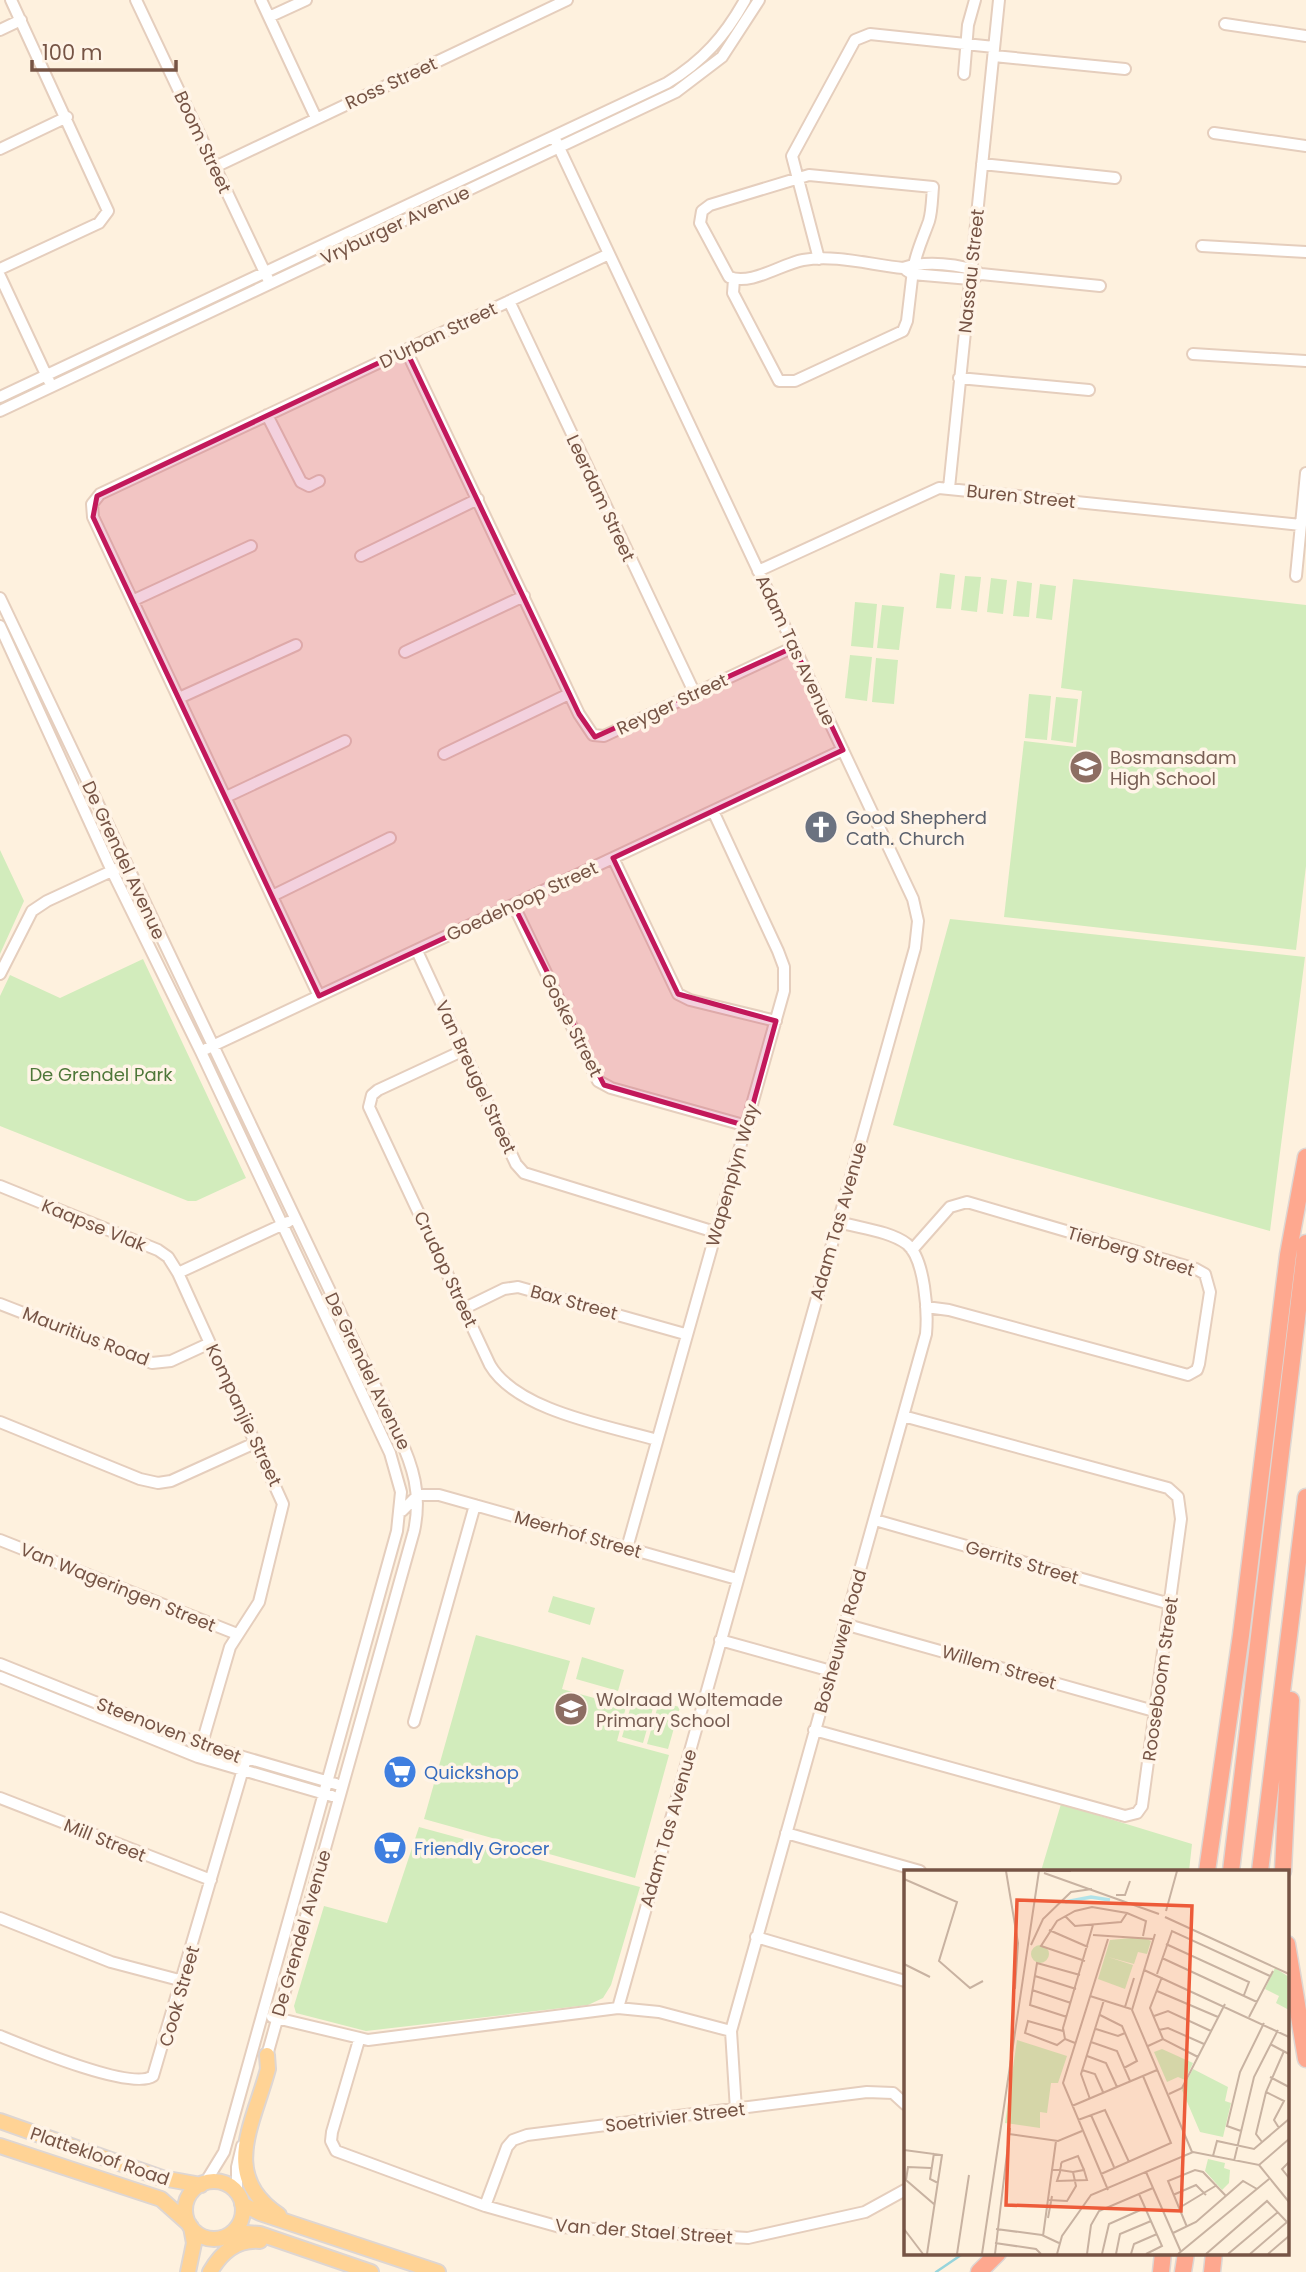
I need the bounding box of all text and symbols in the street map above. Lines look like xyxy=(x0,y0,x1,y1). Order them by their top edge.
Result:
scale bar xyxy=(32,28,175,72)
text: 100 m xyxy=(42,38,102,67)
street label: Ross Street xyxy=(341,51,441,115)
street label: Boom Street xyxy=(168,87,238,197)
street label: Vryburger Avenue xyxy=(316,179,474,271)
street label: Nassau Street xyxy=(952,208,990,334)
street label: D'Urban Street xyxy=(375,296,501,374)
street label: Leerdam Street xyxy=(561,431,641,565)
street label: Buren Street xyxy=(965,478,1077,514)
street label: Adam Tas Avenue xyxy=(750,571,842,729)
street label: Reyger Street xyxy=(612,667,732,741)
place label: Bosmansdam High School xyxy=(1110,745,1236,791)
school or university icon: Bosmansdam High School xyxy=(1067,748,1105,786)
street label: De Grendel Avenue xyxy=(76,777,172,943)
place label: Good Shepherd Cath. Church xyxy=(846,805,987,851)
church icon: Good Shepherd Cath. Church xyxy=(802,808,840,846)
street label: Goedehoop Street xyxy=(442,855,602,947)
street label: Goske Street xyxy=(535,969,609,1081)
street label: Van Breugel Street xyxy=(430,996,522,1158)
park label: De Grendel Park xyxy=(29,1062,173,1087)
street label: Wapenplyn Way xyxy=(700,1101,764,1249)
street label: Adam Tas Avenue xyxy=(803,1139,873,1303)
street label: Kaapse Vlak xyxy=(38,1193,151,1258)
street label: Crudop Street xyxy=(408,1207,484,1331)
street label: Tierberg Street xyxy=(1064,1220,1198,1282)
street label: Bax Street xyxy=(528,1278,620,1326)
street label: De Grendel Avenue xyxy=(319,1288,417,1454)
street label: Mauritius Road xyxy=(19,1300,153,1372)
street label: Kompanjie Street xyxy=(200,1340,288,1490)
street label: Meerhof Street xyxy=(512,1504,644,1564)
street label: Gerrits Street xyxy=(963,1534,1081,1590)
street label: Van Wageringen Street xyxy=(17,1536,219,1638)
street label: Bosheuwel Road xyxy=(808,1566,872,1716)
street label: Rooseboom Street xyxy=(1136,1595,1184,1763)
street label: Willem Street xyxy=(939,1639,1059,1695)
place label: Wolraad Woltemade Primary School xyxy=(596,1687,783,1733)
school or university icon: Wolraad Woltemade Primary School xyxy=(552,1690,590,1728)
street label: Steenoven Street xyxy=(93,1691,245,1769)
street label: Adam Tas Avenue xyxy=(633,1746,703,1910)
supermarket icon: Quickshop xyxy=(381,1753,419,1791)
place label: Quickshop xyxy=(424,1760,519,1785)
street label: Mill Street xyxy=(60,1812,150,1868)
supermarket icon: Friendly Grocer xyxy=(371,1829,409,1867)
place label: Friendly Grocer xyxy=(414,1836,550,1861)
street label: De Grendel Avenue xyxy=(265,1847,337,2019)
inset map xyxy=(904,1870,1288,2254)
street label: Cook Street xyxy=(153,1943,205,2049)
street label: Soetrivier Street xyxy=(604,2096,746,2138)
street label: Plattekloof Road xyxy=(27,2120,173,2192)
street label: Van der Stael Street xyxy=(554,2212,734,2250)

